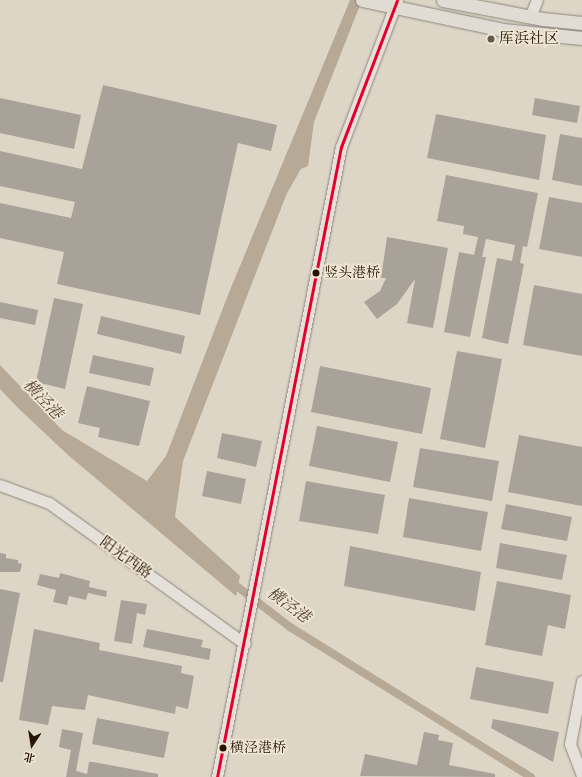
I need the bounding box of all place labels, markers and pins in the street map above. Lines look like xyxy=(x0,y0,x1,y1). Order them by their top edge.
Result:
place label: 厍浜社区 xyxy=(499,30,559,48)
marker: 厍浜社区 xyxy=(486,34,496,44)
place label: 竖头港桥 xyxy=(324,265,380,281)
marker: 竖头港桥 xyxy=(311,268,321,278)
place label: 横泾港桥 xyxy=(230,740,286,756)
marker: 横泾港桥 xyxy=(218,743,228,753)

